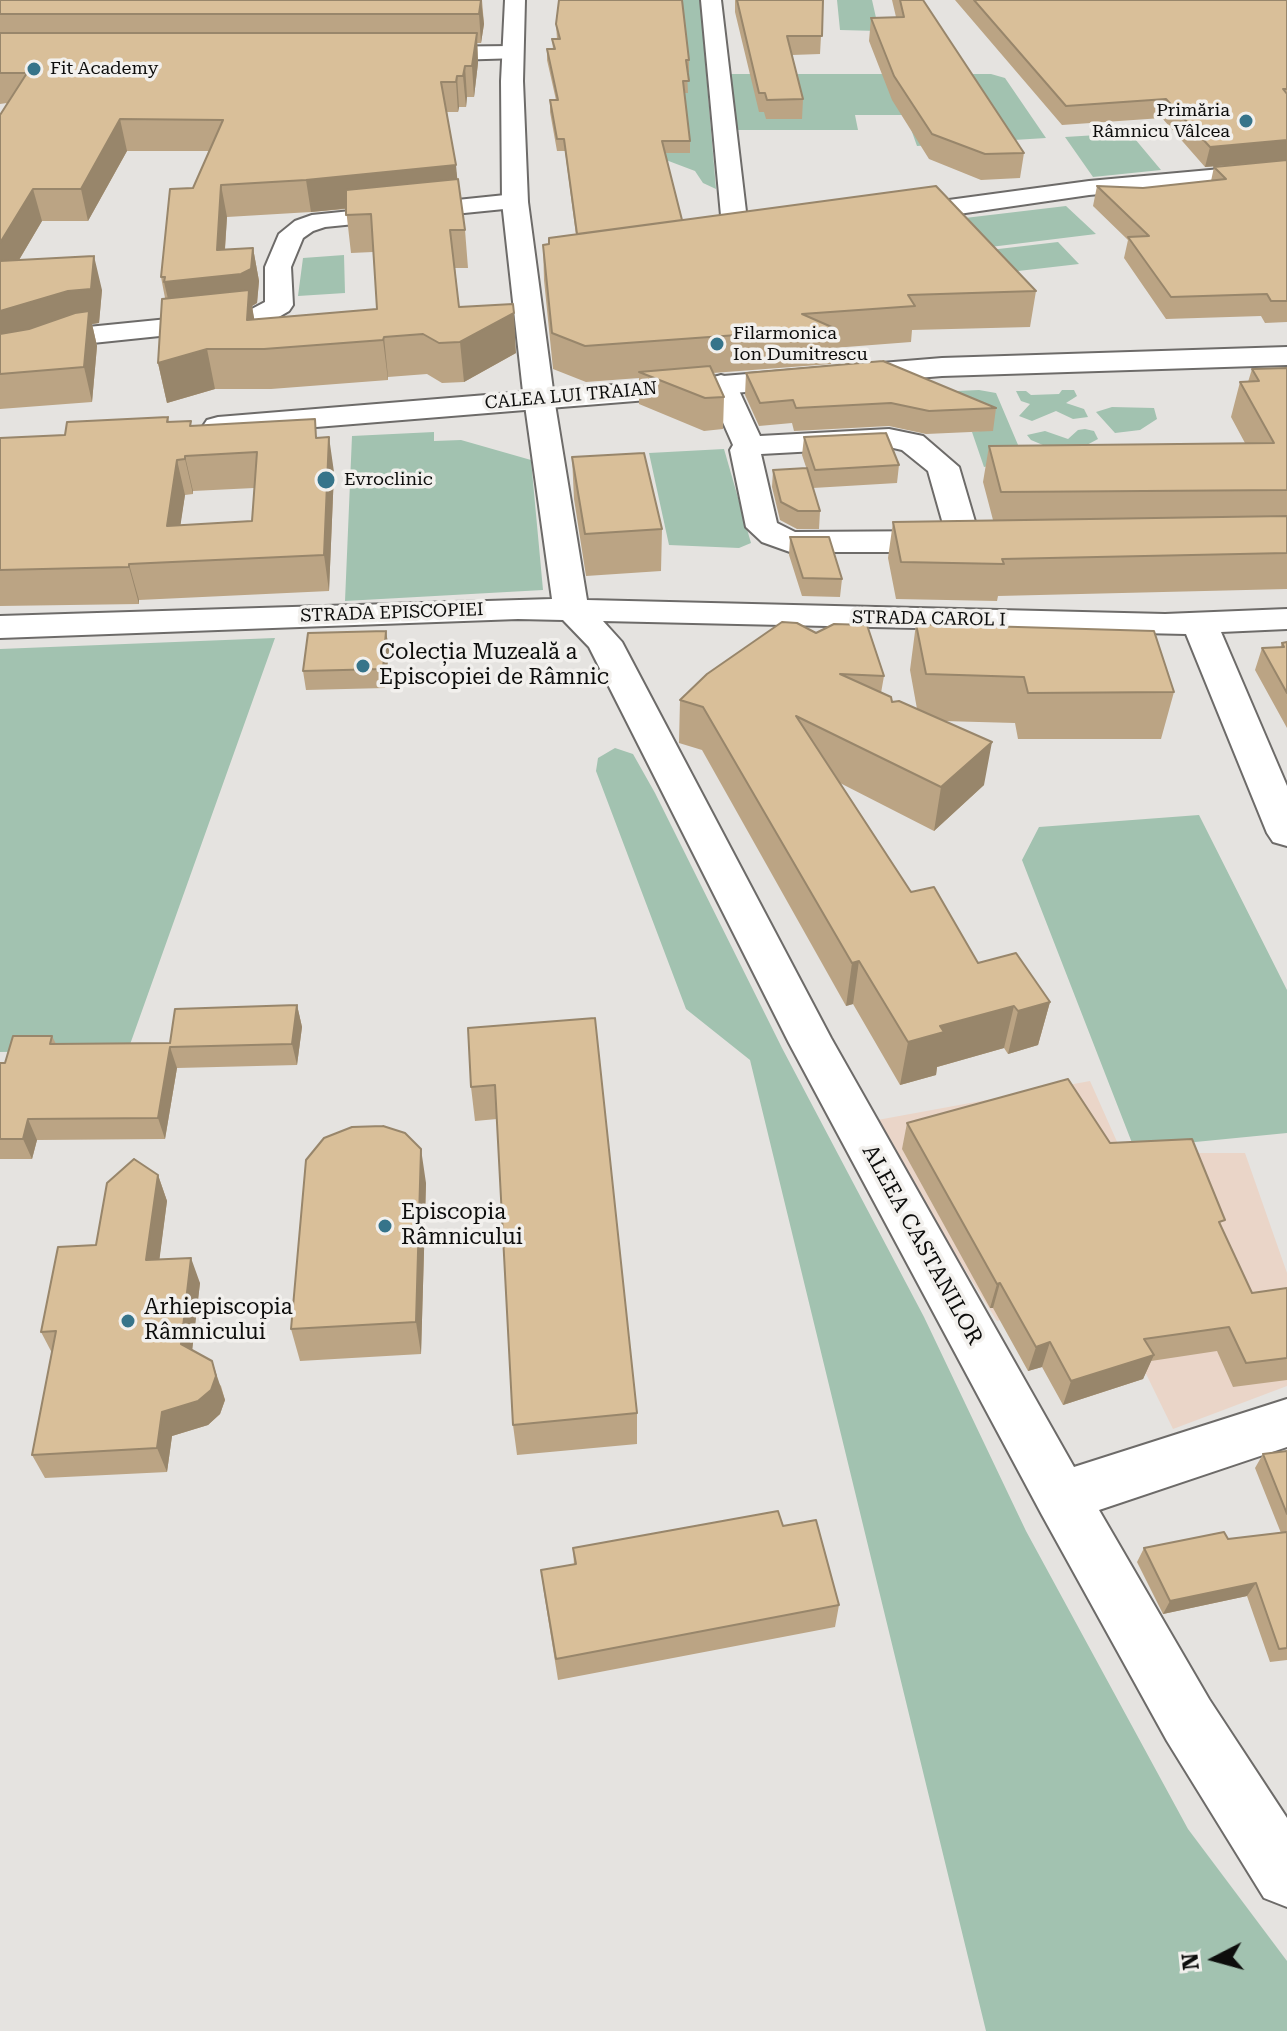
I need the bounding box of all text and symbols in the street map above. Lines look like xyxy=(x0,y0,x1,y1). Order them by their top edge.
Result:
place label: Fit Academy xyxy=(50,58,158,80)
marker: Fit Academy xyxy=(25,60,43,78)
place label: Primăria Râmnicu Vâlcea xyxy=(1092,100,1230,142)
marker: Primăria Râmnicu Vâlcea xyxy=(1237,112,1255,130)
place label: Filarmonica Ion Dumitrescu xyxy=(733,323,868,366)
marker: Filarmonica Ion Dumitrescu xyxy=(708,335,726,353)
street label: CALEA LUI TRAIAN xyxy=(484,378,658,414)
marker: Evroclinic xyxy=(315,469,337,491)
place label: Evroclinic xyxy=(344,469,433,491)
street label: STRADA EPISCOPIEI xyxy=(300,599,484,627)
street label: STRADA CAROL I xyxy=(852,607,1006,631)
place label: Colecția Muzeală a Episcopiei de Râmnic xyxy=(379,640,609,692)
marker: Colecția Muzeală a Episcopiei de Râmnic xyxy=(354,657,372,675)
street label: ALEEA CASTANILOR xyxy=(856,1140,988,1350)
place label: Episcopia Râmnicului xyxy=(401,1200,523,1252)
marker: Episcopia Râmnicului xyxy=(376,1217,394,1235)
place label: Arhiepiscopia Râmnicului xyxy=(144,1295,293,1346)
marker: Arhiepiscopia Râmnicului xyxy=(119,1312,137,1330)
north arrow xyxy=(1175,1919,1255,1999)
text: N xyxy=(1177,1952,1204,1971)

